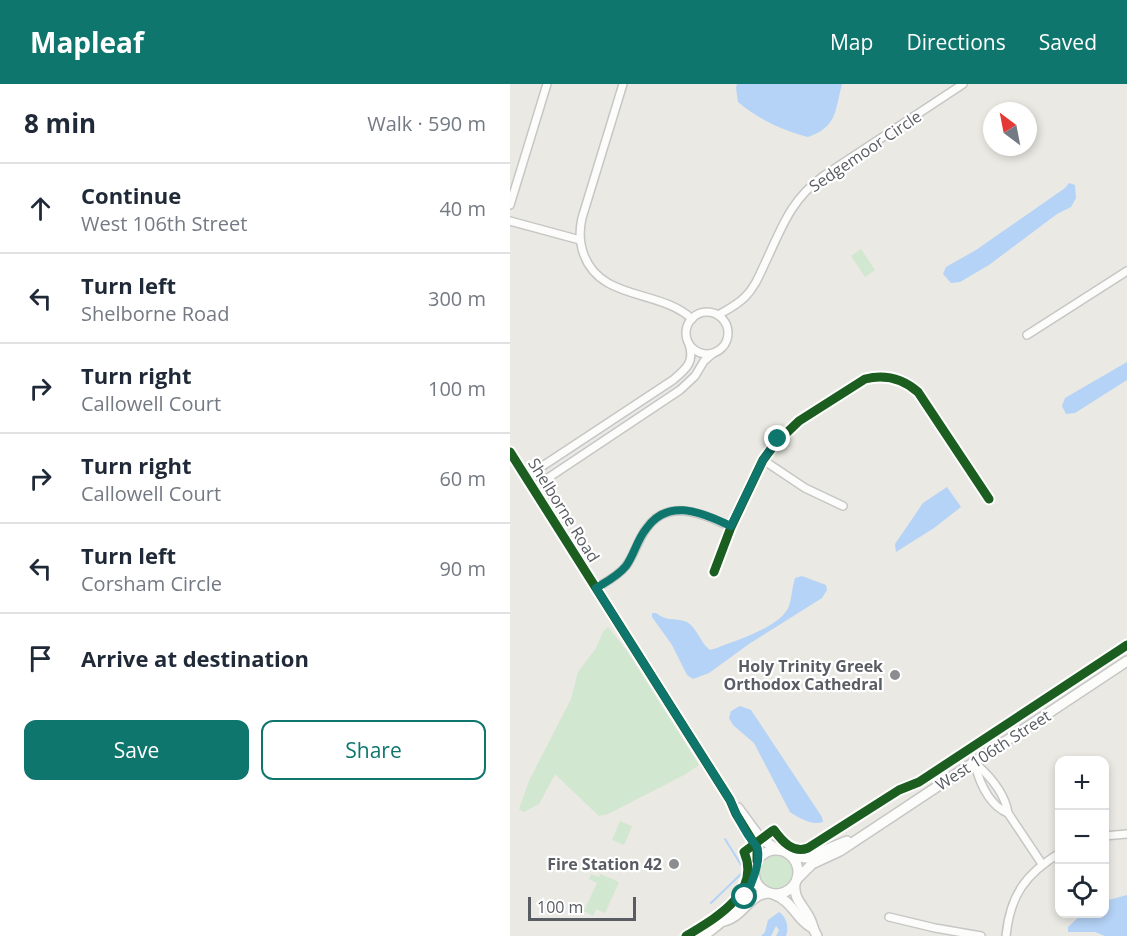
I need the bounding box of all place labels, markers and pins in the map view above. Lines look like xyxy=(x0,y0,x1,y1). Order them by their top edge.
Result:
place label: Holy Trinity Greek Orthodox Cathedral xyxy=(723,655,883,695)
marker: Holy Trinity Greek Orthodox Cathedral xyxy=(888,668,902,682)
place label: Fire Station 42 xyxy=(547,853,662,875)
marker: Fire Station 42 xyxy=(667,857,681,871)

